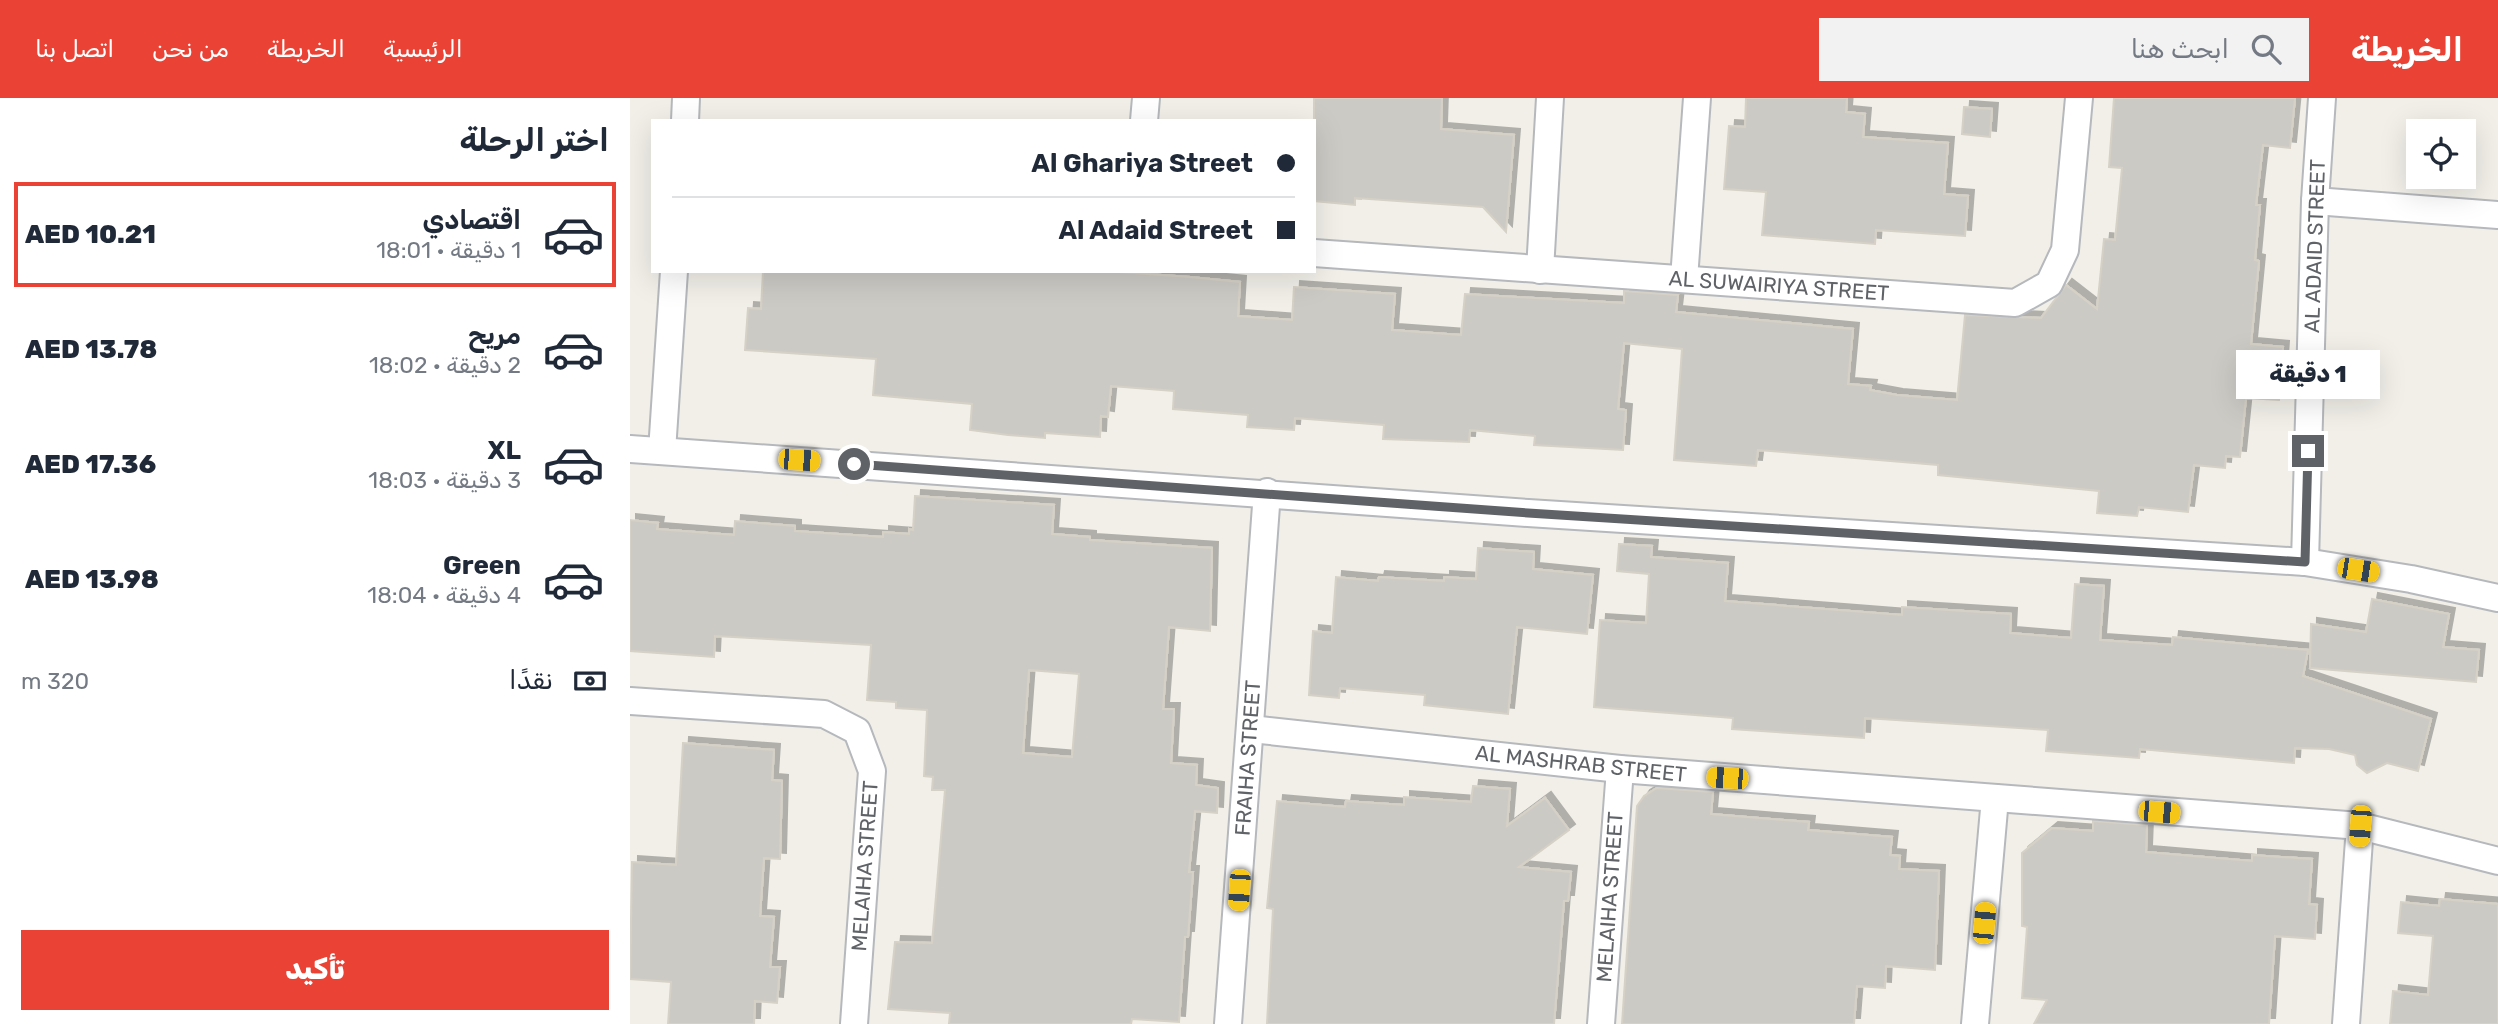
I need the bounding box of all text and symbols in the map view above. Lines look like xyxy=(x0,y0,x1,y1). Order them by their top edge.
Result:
search box xyxy=(1819,18,2309,81)
icon: search xyxy=(2247,30,2285,68)
text: الخريطة xyxy=(2351,30,2463,69)
text: ابحث هنا xyxy=(2131,34,2229,65)
text: اتصل بنا xyxy=(35,35,114,63)
text: من نحن xyxy=(152,35,229,63)
text: الخريطة xyxy=(267,35,345,63)
text: الرئيسية xyxy=(383,35,463,63)
map controls xyxy=(2406,119,2476,189)
button: locate xyxy=(2406,119,2476,189)
text: اختر الرحلة xyxy=(459,121,609,159)
text: Al Ghariya Street xyxy=(1031,148,1253,179)
street label: AL ADAID STREET xyxy=(2299,159,2330,333)
icon: car xyxy=(542,203,605,266)
text: اقتصادي xyxy=(422,205,521,236)
text: Al Adaid Street xyxy=(1058,215,1253,246)
text: AED 10.21 xyxy=(25,219,156,250)
text: 1 دقيقة · 18:01 xyxy=(376,236,521,264)
street label: AL SUWAIRIYA STREET xyxy=(1668,265,1890,306)
icon: car xyxy=(542,318,605,381)
text: مريح xyxy=(468,320,521,351)
text: AED 13.78 xyxy=(25,334,157,365)
callout: 1 دقيقة xyxy=(2236,350,2380,398)
text: 2 دقيقة · 18:02 xyxy=(369,351,521,379)
text: 1 دقيقة xyxy=(2269,360,2347,388)
icon: car xyxy=(542,433,605,496)
text: XL xyxy=(488,435,521,466)
route end xyxy=(2292,435,2324,467)
car xyxy=(778,448,821,472)
route start xyxy=(838,448,870,480)
text: AED 17.36 xyxy=(25,449,156,480)
text: 3 دقيقة · 18:03 xyxy=(368,466,521,494)
icon: car xyxy=(542,548,605,611)
text: Green xyxy=(443,550,521,581)
car xyxy=(2336,556,2381,584)
text: AED 13.98 xyxy=(25,564,159,595)
text: 4 دقيقة · 18:04 xyxy=(367,581,521,609)
icon: cash xyxy=(571,662,609,700)
text: نقدًا xyxy=(509,665,553,696)
text: 320 m xyxy=(21,667,89,695)
street label: FRAIHA STREET xyxy=(1230,679,1265,837)
street label: AL MASHRAB STREET xyxy=(1474,740,1688,787)
car xyxy=(1706,766,1749,790)
street label: MELAIHA STREET xyxy=(846,780,883,952)
car xyxy=(2138,800,2181,824)
car xyxy=(2349,804,2372,848)
street label: MELAIHA STREET xyxy=(1591,811,1628,983)
car xyxy=(1228,868,1251,912)
car xyxy=(1972,901,1997,945)
button: تأكيد xyxy=(21,930,609,1010)

